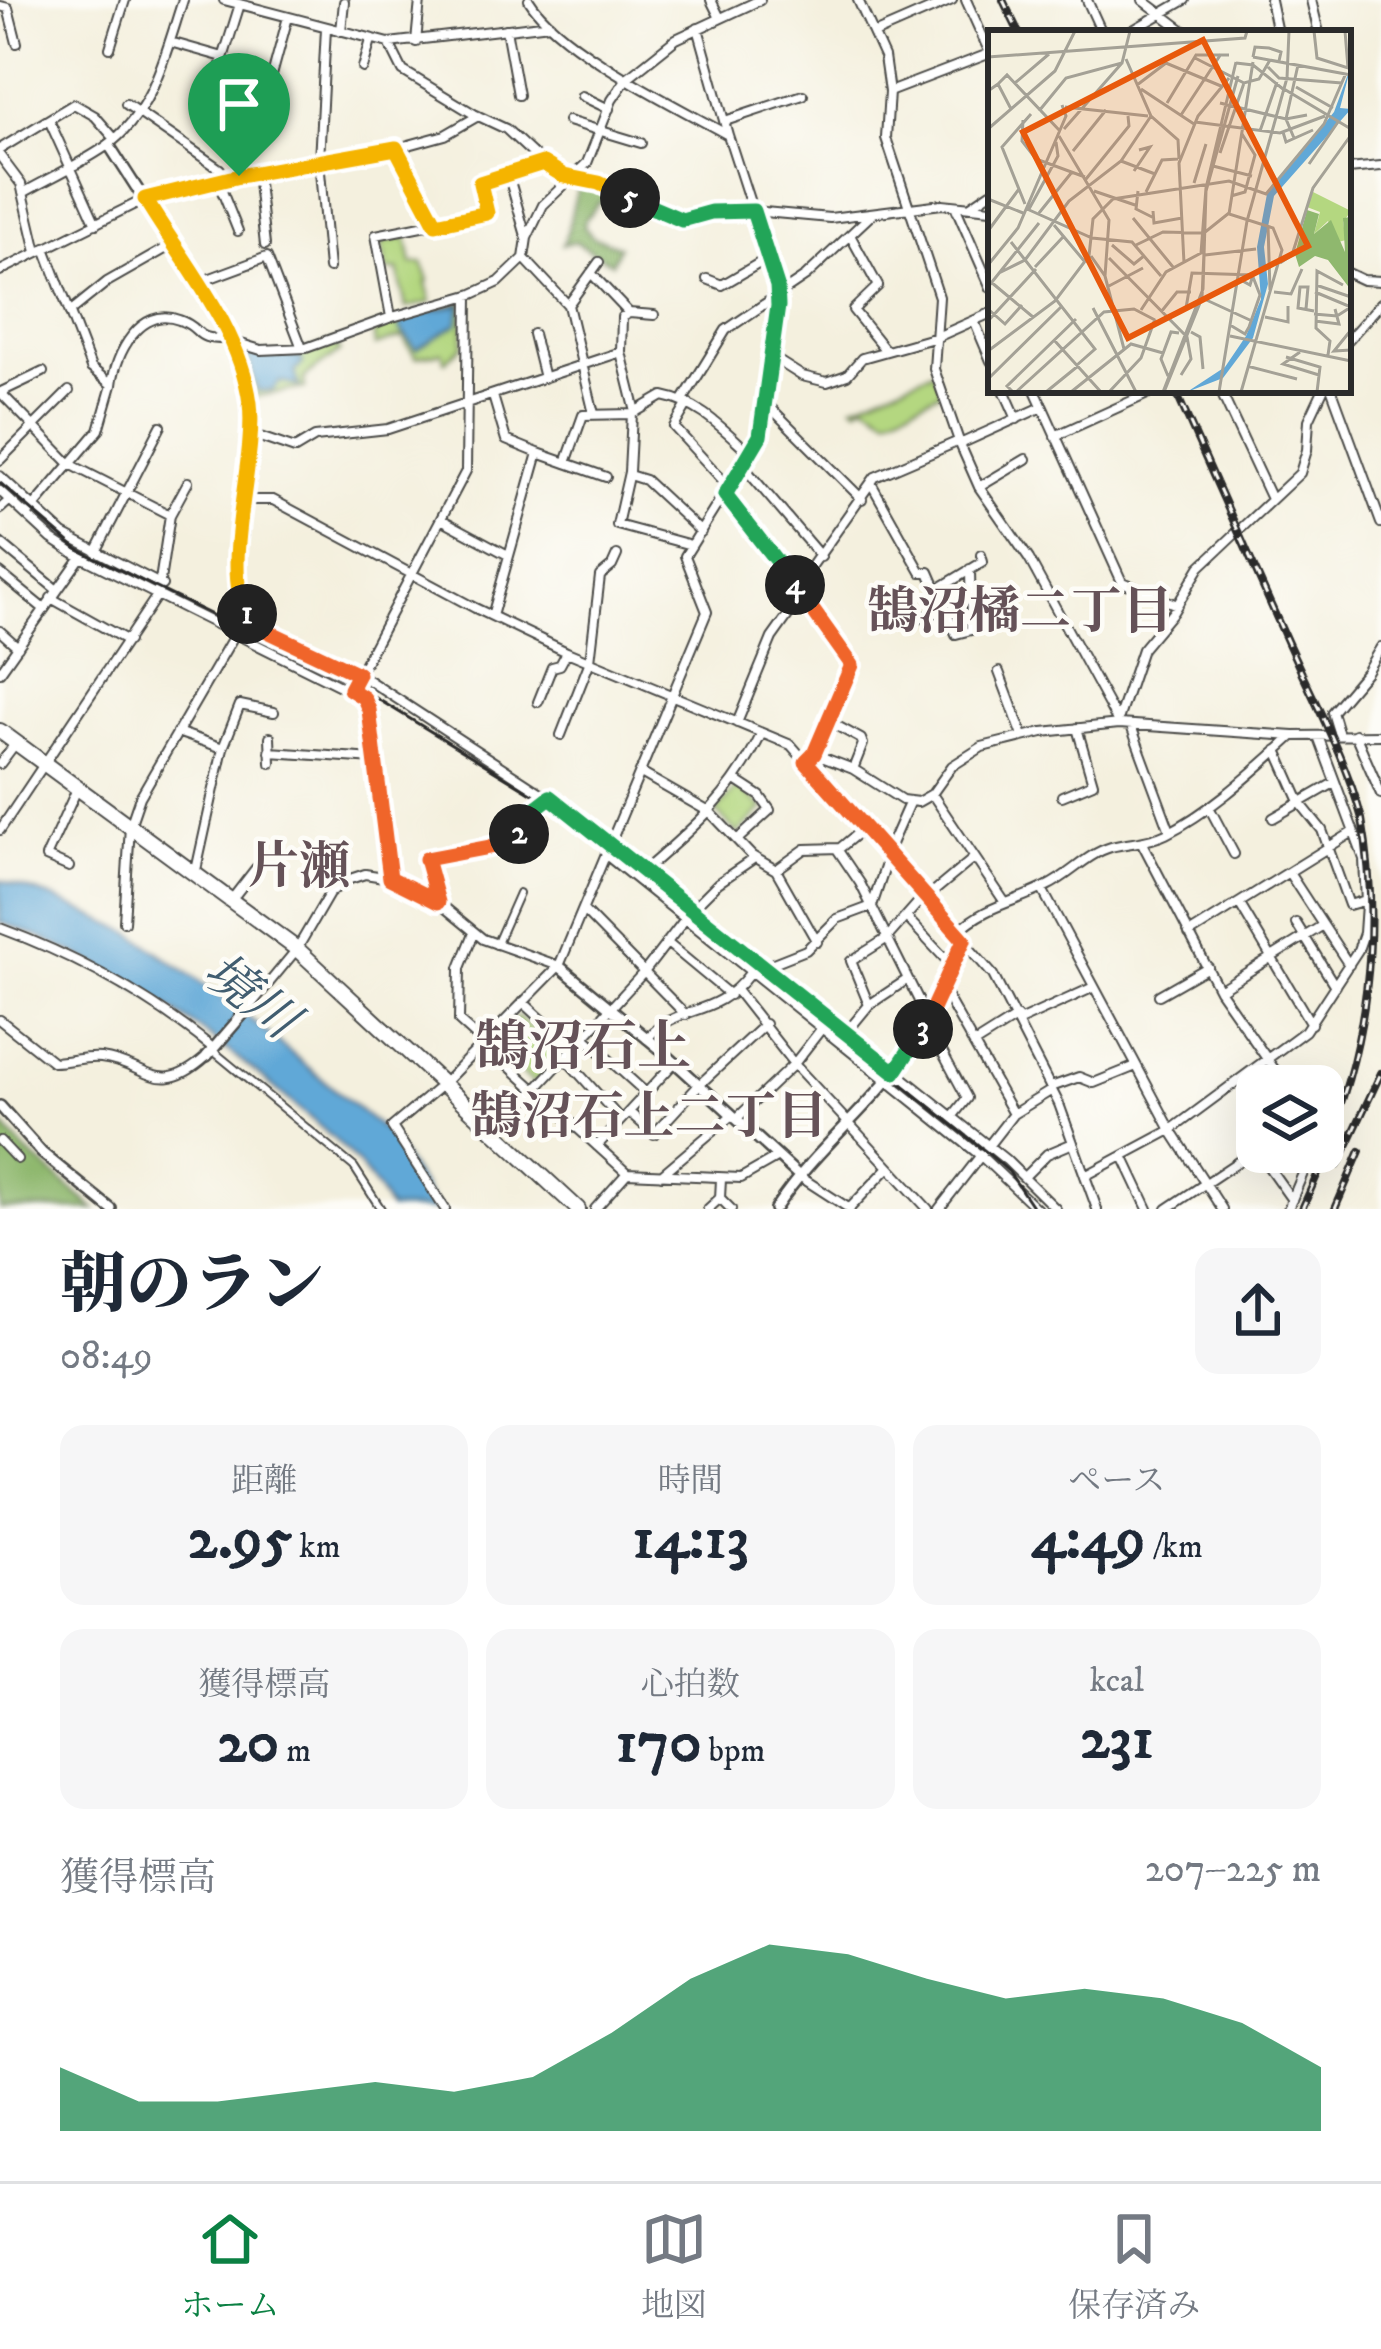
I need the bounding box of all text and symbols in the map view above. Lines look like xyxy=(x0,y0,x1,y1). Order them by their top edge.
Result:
inset map xyxy=(988,30,1351,393)
pin xyxy=(188,53,290,176)
icon: arrive xyxy=(206,71,272,137)
pin: 5 xyxy=(600,168,660,228)
text: 5 xyxy=(622,177,638,218)
pin: 4 xyxy=(765,555,825,615)
text: 4 xyxy=(786,564,805,605)
district label: 鵠沼橘二丁目 xyxy=(867,581,1173,645)
pin: 1 xyxy=(217,584,277,644)
text: 1 xyxy=(241,593,253,634)
pin: 2 xyxy=(489,804,549,864)
text: 2 xyxy=(511,813,527,854)
district label: 片瀬 xyxy=(248,836,350,900)
water label: 境川 xyxy=(190,940,314,1057)
pin: 3 xyxy=(893,999,953,1059)
text: 3 xyxy=(917,1008,929,1049)
district label: 鵠沼石上 xyxy=(475,1015,691,1082)
map controls xyxy=(1236,1065,1344,1173)
button: layers xyxy=(1236,1065,1344,1173)
district label: 鵠沼石上二丁目 xyxy=(470,1086,828,1150)
text: 朝のラン xyxy=(60,1246,324,1328)
button: share xyxy=(1195,1248,1321,1374)
text: 08:49 xyxy=(60,1332,153,1381)
text: 距離 xyxy=(231,1461,297,1502)
text: 時間 xyxy=(657,1461,723,1502)
text: ペース xyxy=(1068,1461,1166,1502)
text: 2.95 xyxy=(188,1502,292,1577)
text: 14:13 xyxy=(632,1502,749,1577)
text: 4:49 xyxy=(1031,1502,1146,1577)
text: km xyxy=(292,1527,340,1568)
text: /km xyxy=(1146,1527,1203,1568)
text: kcal xyxy=(1090,1661,1144,1702)
text: 獲得標高 xyxy=(198,1665,330,1706)
text: 心拍数 xyxy=(641,1665,740,1706)
text: 231 xyxy=(1080,1702,1154,1777)
text: 20 xyxy=(217,1706,279,1781)
text: 170 xyxy=(616,1706,702,1781)
text: m xyxy=(279,1731,311,1772)
text: bpm xyxy=(702,1731,765,1772)
text: 207–225 m xyxy=(1145,1845,1321,1894)
text: 獲得標高 xyxy=(60,1854,216,1903)
tab: ホーム xyxy=(181,2206,280,2327)
tab: 地図 xyxy=(641,2206,707,2327)
tab: 保存済み xyxy=(1068,2206,1200,2327)

